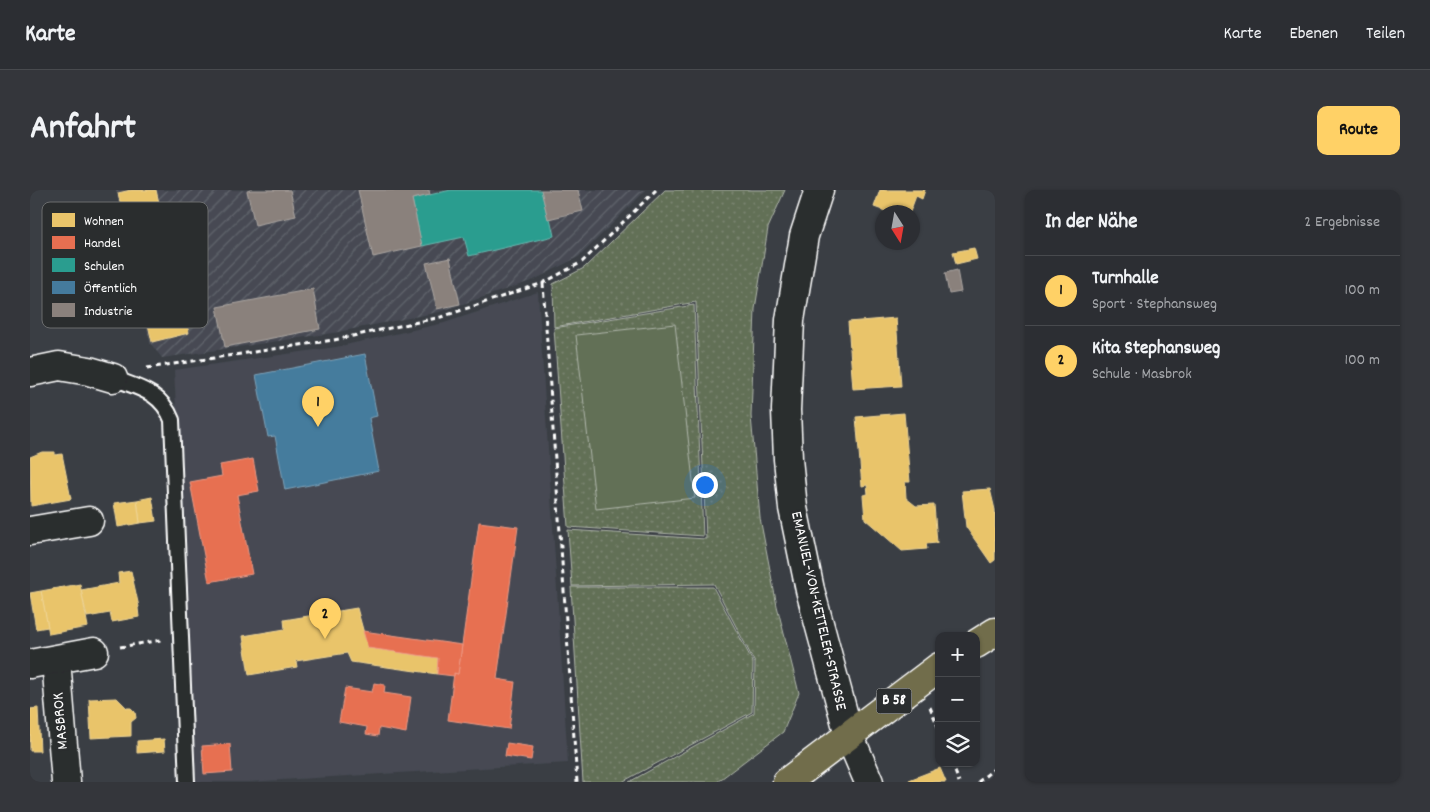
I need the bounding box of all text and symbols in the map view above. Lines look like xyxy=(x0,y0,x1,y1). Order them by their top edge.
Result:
text: Karte xyxy=(25,18,76,52)
text: Karte xyxy=(1224,22,1262,47)
text: Ebenen xyxy=(1290,22,1338,47)
text: Teilen xyxy=(1366,22,1405,47)
text: Anfahrt xyxy=(30,105,136,155)
button: Route xyxy=(1317,106,1400,155)
legend xyxy=(42,202,208,328)
north arrow xyxy=(875,205,920,250)
text: In der Nähe xyxy=(1045,208,1137,238)
text: 2 Ergebnisse xyxy=(1304,211,1380,234)
text: Wohnen xyxy=(84,212,124,232)
text: Handel xyxy=(84,234,121,254)
text: Schulen xyxy=(84,257,124,277)
text: Turnhalle xyxy=(1092,266,1159,293)
text: Öffentlich xyxy=(84,279,137,299)
text: 1 xyxy=(1059,279,1063,302)
text: 100 m xyxy=(1344,279,1380,302)
text: Sport · Stephansweg xyxy=(1092,293,1217,316)
text: Industrie xyxy=(84,302,132,322)
text: Kita Stephansweg xyxy=(1092,336,1220,363)
text: 2 xyxy=(1058,349,1065,372)
text: 100 m xyxy=(1344,349,1380,372)
text: Schule · Masbrok xyxy=(1092,363,1192,386)
pin: 1 xyxy=(302,386,334,427)
your location xyxy=(692,472,718,498)
street label: EMANUEL-VON-KETTELER-STRASSE xyxy=(784,509,852,714)
pin: 2 xyxy=(309,598,341,639)
map controls xyxy=(935,632,980,767)
button: + xyxy=(935,632,980,677)
button: − xyxy=(935,677,980,722)
road number: B 58 xyxy=(876,688,912,714)
street label: MASBROK xyxy=(47,692,75,750)
button: layers xyxy=(935,722,980,767)

